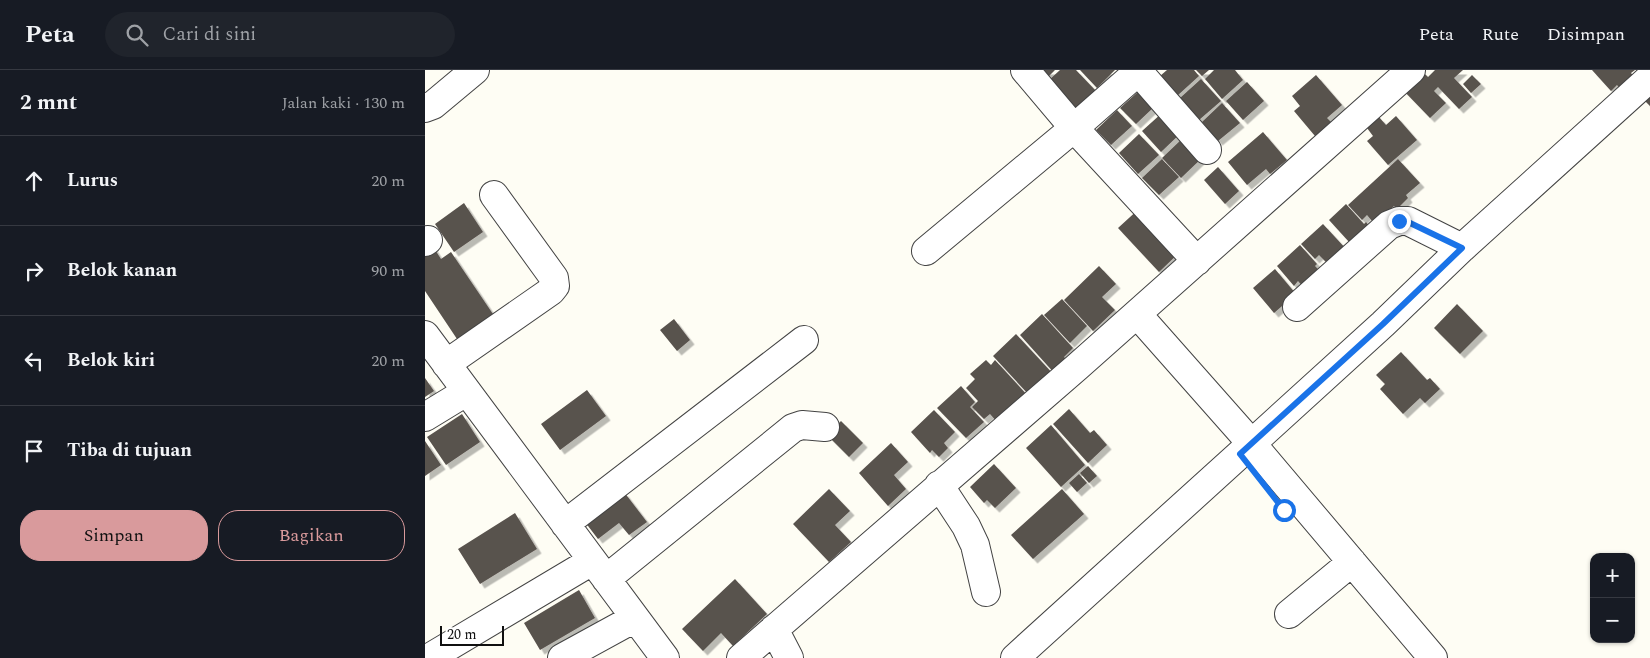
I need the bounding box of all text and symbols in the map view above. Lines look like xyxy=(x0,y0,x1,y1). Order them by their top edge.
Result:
search box xyxy=(105,12,455,57)
text: Peta xyxy=(25,17,75,53)
text: Cari di sini xyxy=(163,20,256,49)
icon: search xyxy=(123,21,151,49)
text: Peta xyxy=(1419,21,1454,48)
text: Rute xyxy=(1482,21,1519,48)
text: Disimpan xyxy=(1547,21,1625,48)
text: 2 mnt xyxy=(20,87,77,119)
text: Jalan kaki · 130 m xyxy=(282,91,405,115)
text: Lurus xyxy=(67,166,118,195)
icon: ahead xyxy=(20,167,48,195)
text: 20 m xyxy=(371,169,405,193)
route end xyxy=(1388,210,1411,233)
text: Belok kanan xyxy=(67,256,177,285)
icon: right xyxy=(20,257,48,285)
text: 90 m xyxy=(371,259,405,283)
text: Belok kiri xyxy=(67,346,155,375)
icon: left xyxy=(20,347,48,375)
text: 20 m xyxy=(371,349,405,373)
text: Tiba di tujuan xyxy=(67,436,192,465)
icon: arrive xyxy=(20,437,48,465)
route start xyxy=(1273,499,1296,522)
button: Simpan xyxy=(20,510,208,561)
button: Bagikan xyxy=(218,510,405,561)
map controls xyxy=(1590,553,1635,643)
button: + xyxy=(1590,553,1635,598)
button: − xyxy=(1590,598,1635,643)
scale bar xyxy=(440,623,504,646)
text: 20 m xyxy=(447,624,477,645)

